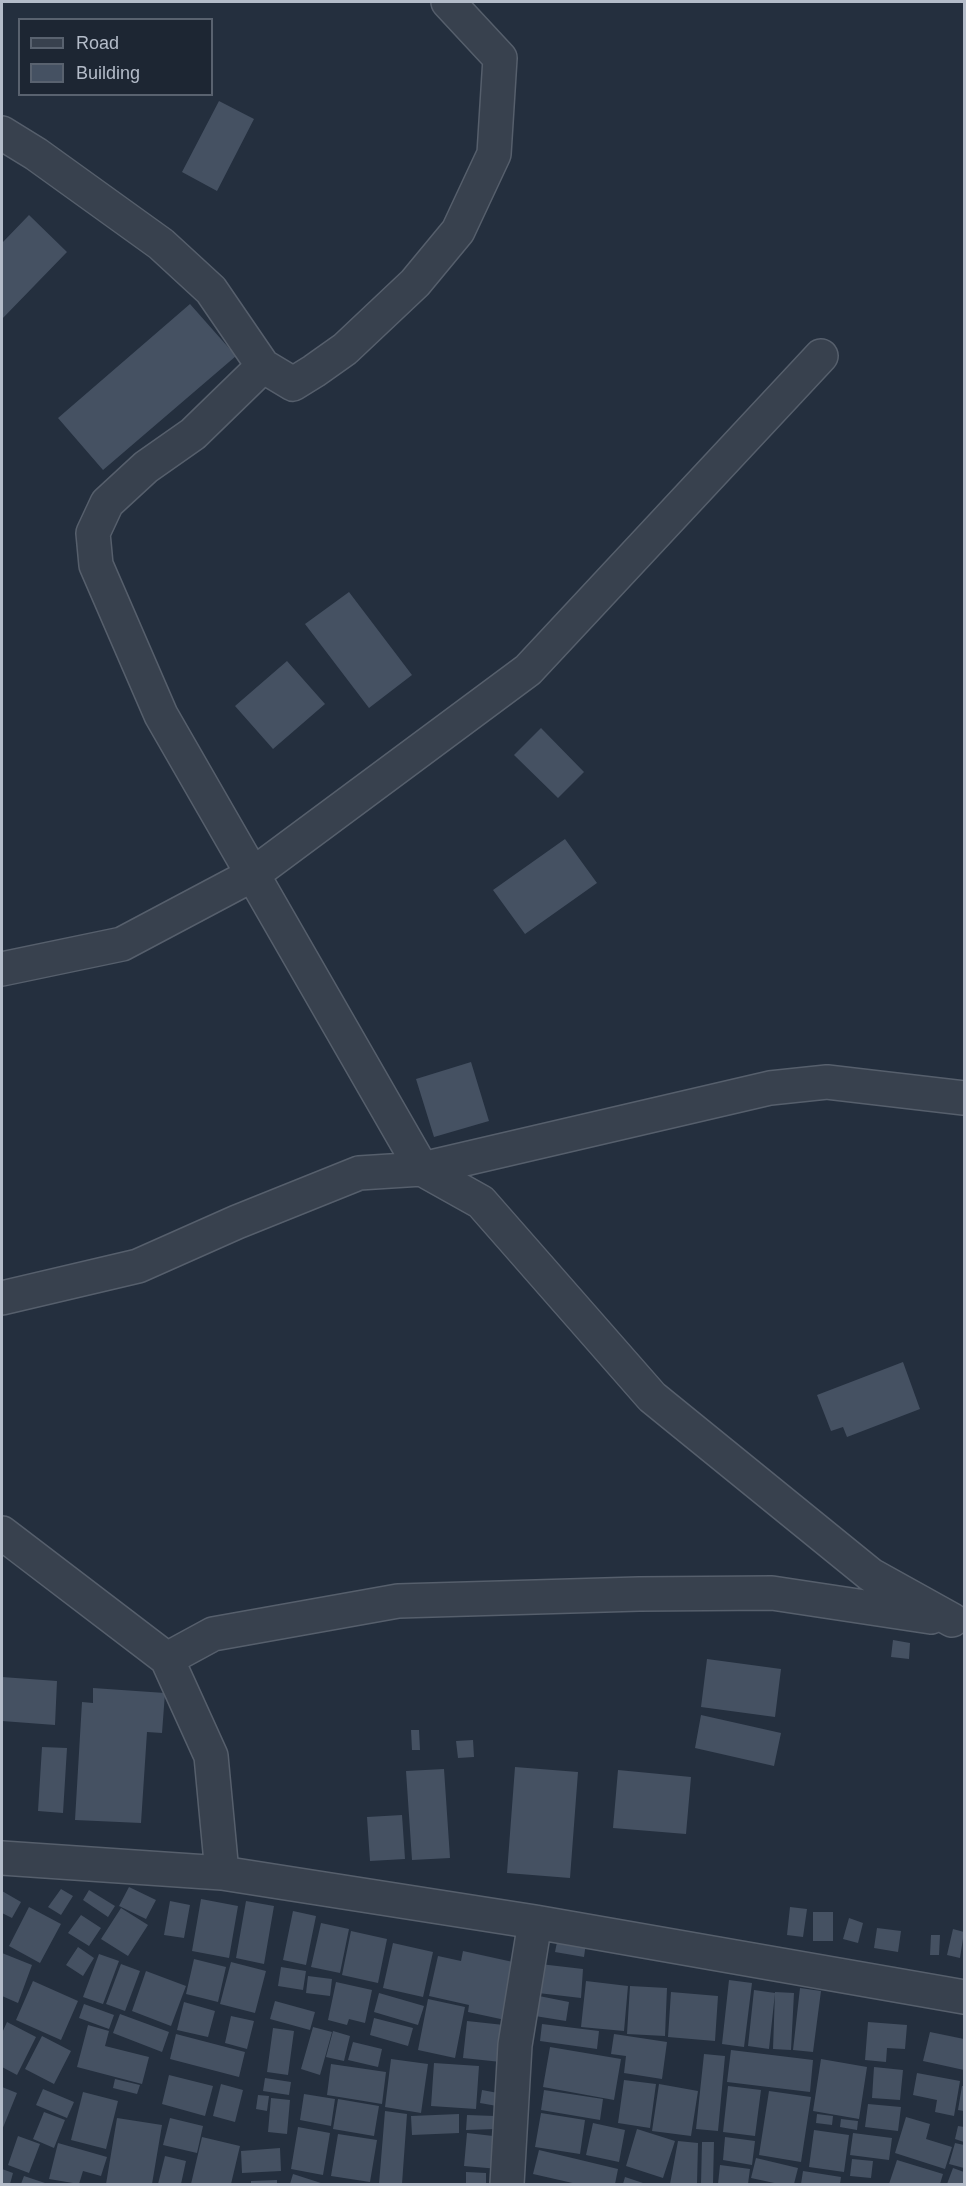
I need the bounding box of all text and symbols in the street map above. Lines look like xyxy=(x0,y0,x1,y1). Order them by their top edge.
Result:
legend xyxy=(18,18,213,96)
text: Road xyxy=(76,33,119,53)
text: Building xyxy=(76,63,140,83)

